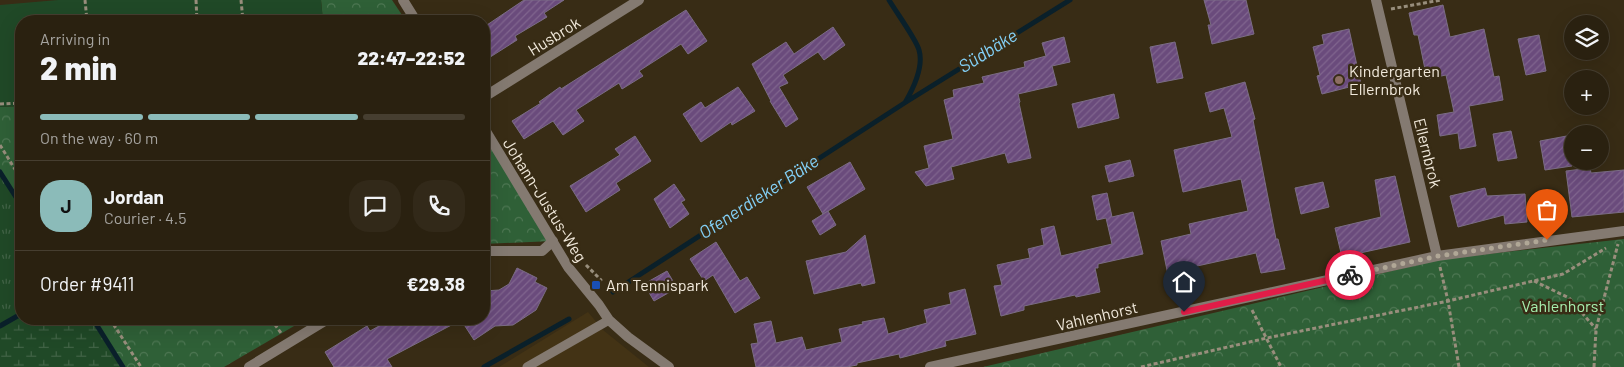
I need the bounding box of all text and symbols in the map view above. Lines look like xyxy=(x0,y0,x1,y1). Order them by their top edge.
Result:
street label: Husbrok xyxy=(524,12,583,59)
map controls xyxy=(1564,15,1609,170)
button: layers xyxy=(1564,15,1609,60)
water label: Südbäke xyxy=(954,24,1021,77)
text: Arriving in xyxy=(40,29,110,48)
text: 22:47–22:52 xyxy=(357,46,465,69)
text: 2 min xyxy=(40,48,117,86)
place label: Kindergarten Ellernbrok xyxy=(1349,61,1440,98)
button: + xyxy=(1564,70,1609,115)
marker: Kindergarten Ellernbrok xyxy=(1333,74,1345,86)
street label: Ellernbrok xyxy=(1411,116,1446,190)
button: − xyxy=(1564,125,1609,170)
text: On the way · 60 m xyxy=(40,128,158,147)
street label: Johann-Justus-Weg xyxy=(500,134,591,265)
water label: Ofenerdieker Bäke xyxy=(694,149,823,243)
button: chat xyxy=(349,180,401,232)
button: phone xyxy=(413,180,465,232)
text: Jordan xyxy=(104,185,164,208)
pin xyxy=(1526,189,1568,240)
text: J xyxy=(60,194,72,217)
icon: bag xyxy=(1533,196,1561,224)
text: Courier · 4.5 xyxy=(104,208,187,227)
courier xyxy=(1325,250,1375,300)
pin xyxy=(1163,261,1205,312)
icon: bike xyxy=(1336,261,1364,289)
icon: home xyxy=(1170,268,1198,296)
text: Order #9411 xyxy=(40,272,134,295)
text: €29.38 xyxy=(407,272,465,295)
place label: Am Tennispark xyxy=(606,275,709,294)
marker: Am Tennispark xyxy=(590,279,602,291)
park label: Vahlenhorst xyxy=(1522,296,1604,315)
street label: Vahlenhorst xyxy=(1054,297,1139,334)

